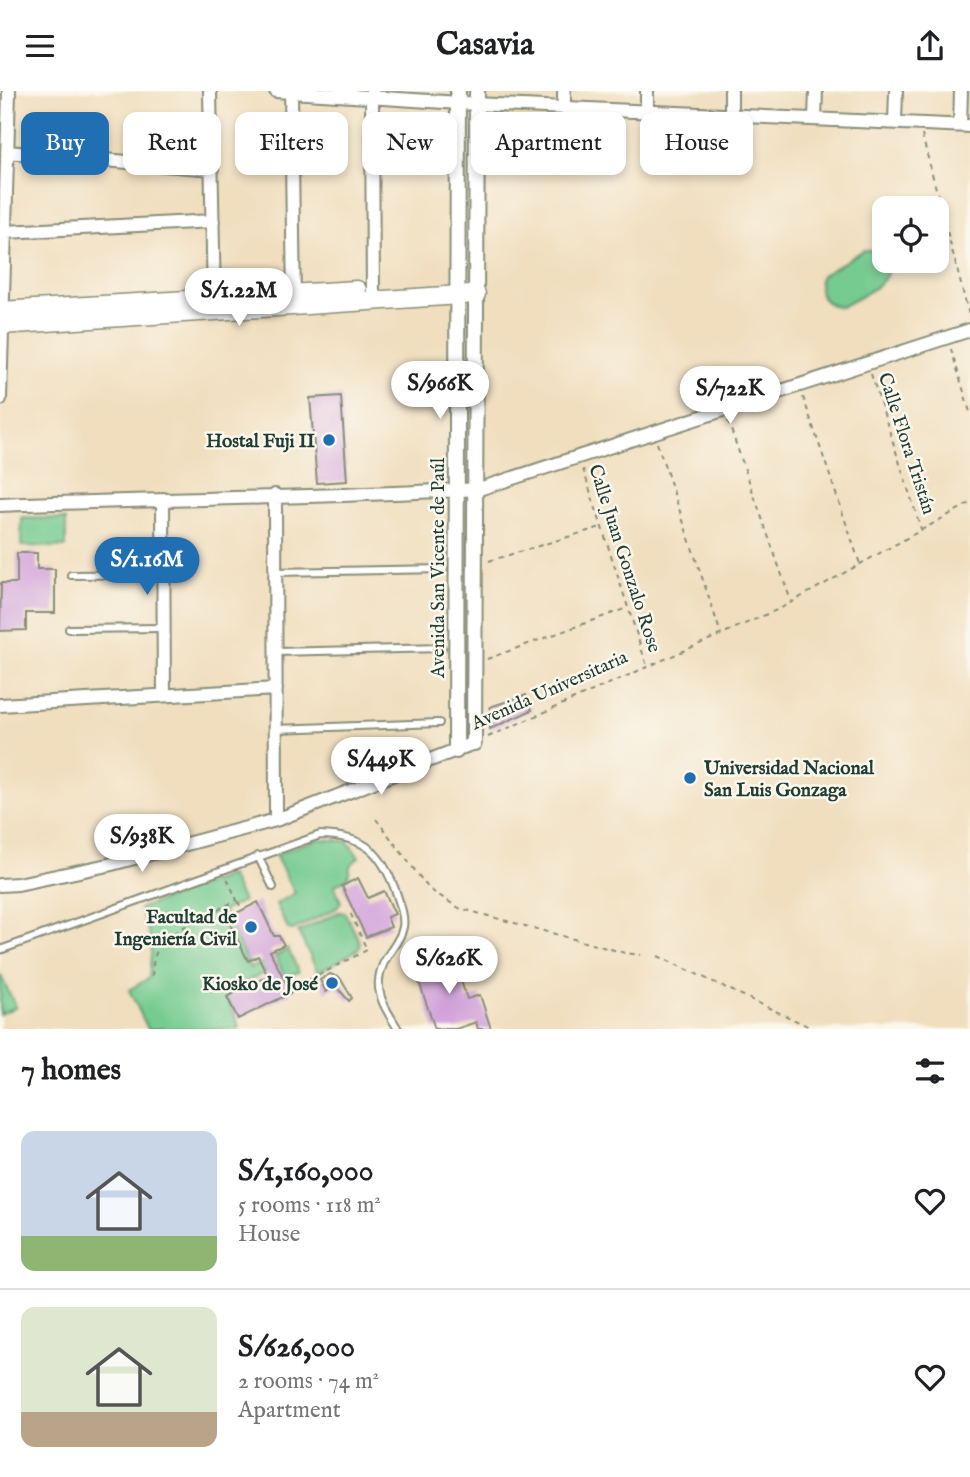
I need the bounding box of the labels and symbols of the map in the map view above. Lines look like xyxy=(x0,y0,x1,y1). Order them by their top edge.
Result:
pin: S/1.22M xyxy=(174,268,304,328)
pin: S/966K xyxy=(383,361,497,421)
pin: S/722K xyxy=(673,367,787,426)
street label: Calle Flora Tristán xyxy=(872,370,940,518)
place label: Hostal Fuji II xyxy=(206,430,315,454)
marker: Hostal Fuji II xyxy=(321,432,337,448)
street label: Avenida San Vicente de Paúl xyxy=(427,457,451,679)
street label: Calle Juan Gonzalo Rose xyxy=(582,461,666,656)
pin: S/1.16M xyxy=(82,538,212,597)
street label: Avenida Universitaria xyxy=(467,645,632,736)
pin: S/449K xyxy=(324,737,438,797)
place label: Universidad Nacional San Luis Gonzaga xyxy=(703,757,875,803)
marker: Universidad Nacional San Luis Gonzaga xyxy=(682,770,698,786)
pin: S/938K xyxy=(85,815,199,874)
place label: Facultad de Ingeniería Civil xyxy=(114,906,238,952)
marker: Facultad de Ingeniería Civil xyxy=(243,919,259,935)
pin: S/626K xyxy=(392,937,506,996)
place label: Kiosko de José xyxy=(202,973,318,997)
marker: Kiosko de José xyxy=(324,975,340,991)

